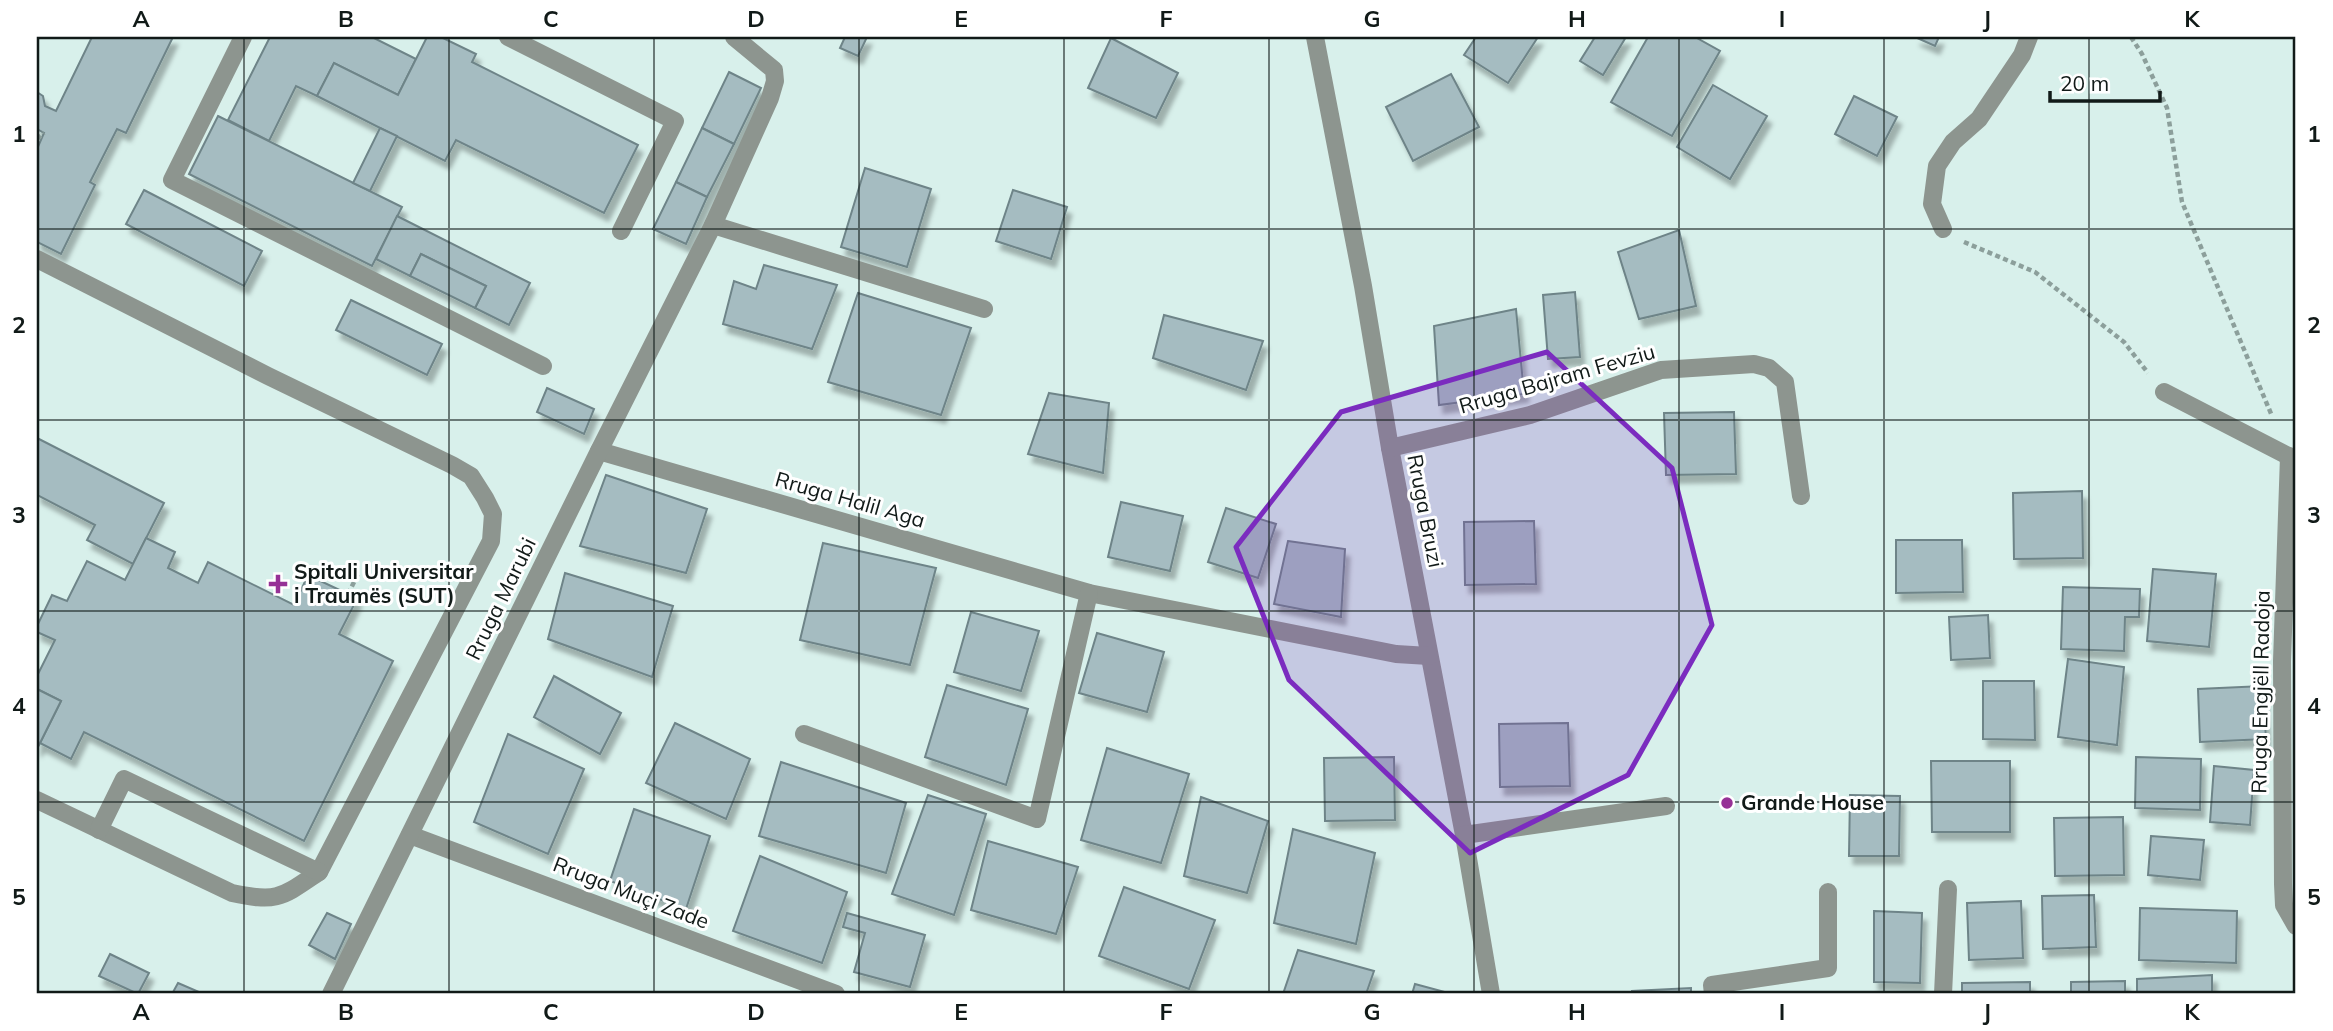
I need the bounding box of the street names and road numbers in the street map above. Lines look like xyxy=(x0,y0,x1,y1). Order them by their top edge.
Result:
street label: Rruga Bajram Fevziu xyxy=(1456,338,1658,418)
street label: Rruga Bruzi xyxy=(1402,452,1450,570)
street label: Rruga Halil Aga xyxy=(772,465,928,533)
street label: Rruga Marubi xyxy=(459,533,541,664)
street label: Rruga Engjëll Radoja xyxy=(2245,590,2275,794)
street label: Rruga Muçi Zade xyxy=(550,850,713,934)

